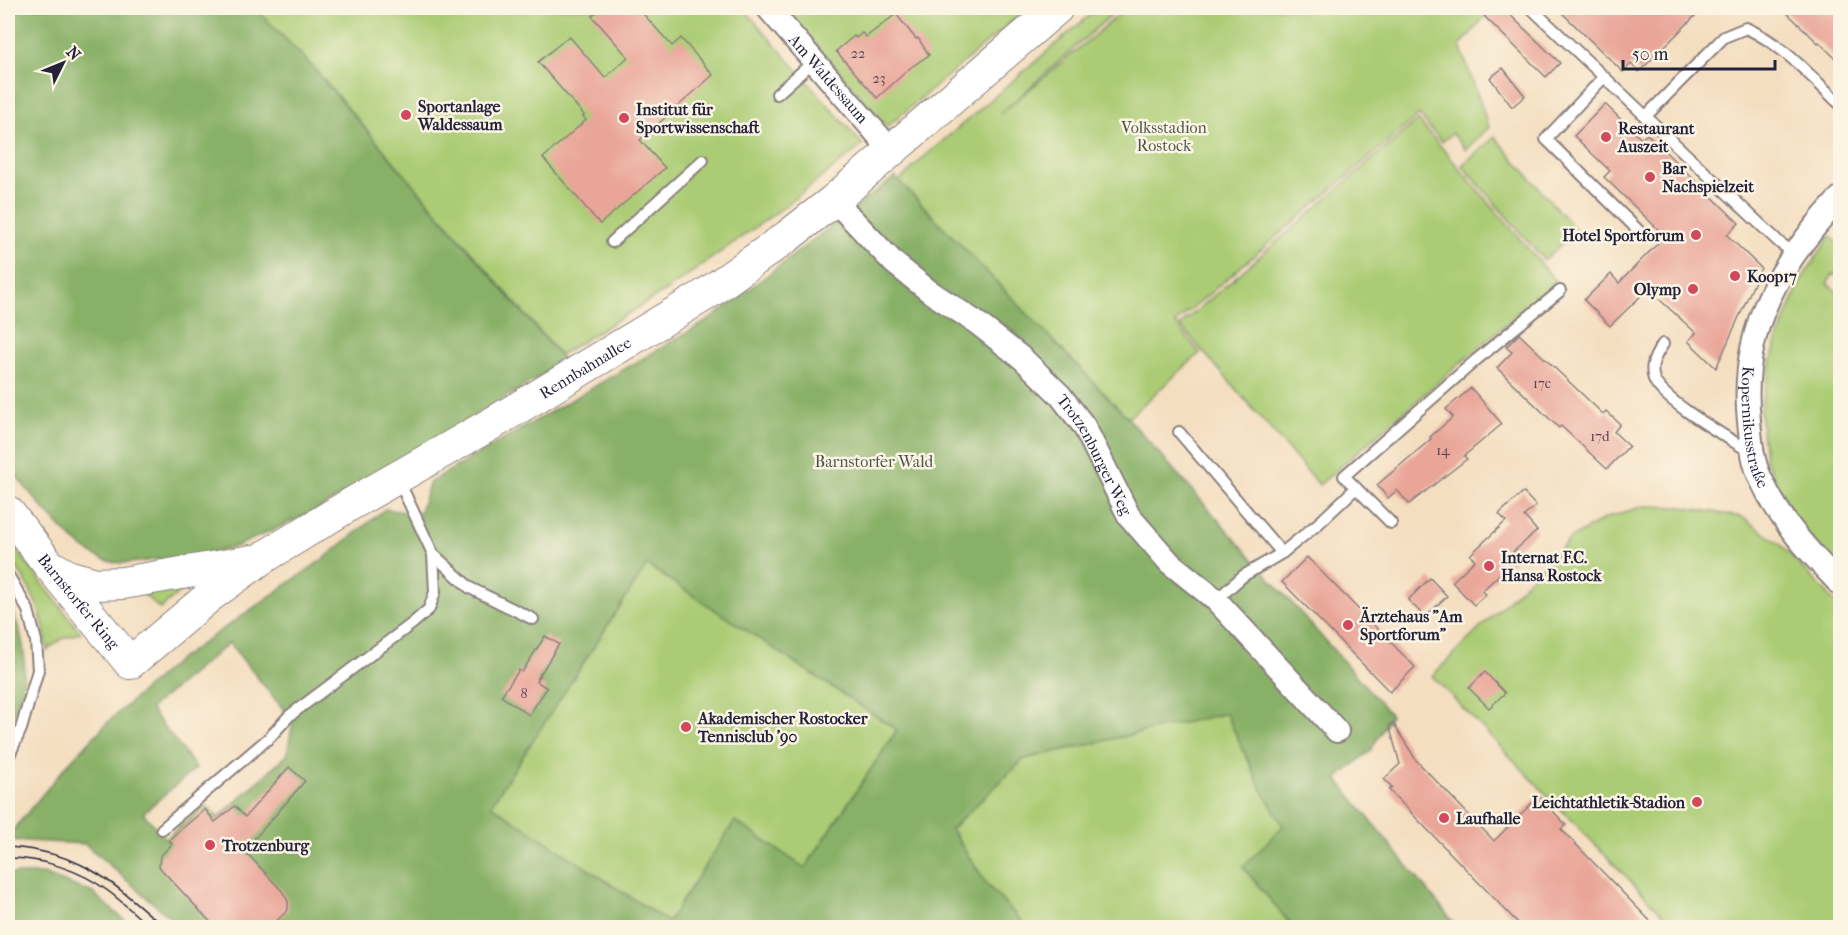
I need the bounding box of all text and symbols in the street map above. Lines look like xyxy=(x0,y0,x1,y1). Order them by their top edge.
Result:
street label: Am Waldessaum xyxy=(784,29,873,127)
north arrow xyxy=(33,33,93,93)
scale bar xyxy=(1623,33,1774,71)
text: N xyxy=(63,42,85,65)
text: 50 m xyxy=(1632,44,1669,65)
house number: 22 xyxy=(851,45,865,62)
house number: 23 xyxy=(873,70,885,87)
place label: Sportanlage Waldessaum xyxy=(417,97,503,134)
place label: Institut für Sportwissenschaft xyxy=(636,100,760,138)
marker: Sportanlage Waldessaum xyxy=(399,108,413,122)
marker: Institut für Sportwissenschaft xyxy=(617,111,631,125)
park label: Volksstadion Rostock xyxy=(1120,118,1208,155)
place label: Restaurant Auszeit xyxy=(1617,119,1695,156)
marker: Restaurant Auszeit xyxy=(1599,130,1613,144)
place label: Bar Nachspielzeit xyxy=(1662,159,1754,197)
marker: Bar Nachspielzeit xyxy=(1643,170,1657,184)
place label: Hotel Sportforum xyxy=(1562,226,1685,246)
marker: Hotel Sportforum xyxy=(1689,228,1703,242)
place label: Koop17 xyxy=(1747,267,1797,287)
marker: Koop17 xyxy=(1728,269,1742,283)
place label: Olymp xyxy=(1634,280,1681,300)
marker: Olymp xyxy=(1686,282,1700,296)
street label: Rennbahnallee xyxy=(536,332,634,402)
street label: Kopernikusstraße xyxy=(1738,365,1773,491)
house number: 17c xyxy=(1533,375,1551,392)
street label: Trotzenburger Weg xyxy=(1053,390,1137,519)
house number: 17d xyxy=(1590,428,1610,445)
house number: 14 xyxy=(1436,442,1450,459)
park label: Barnstorfer Wald xyxy=(815,452,934,471)
place label: Internat F.C. Hansa Rostock xyxy=(1501,548,1602,585)
street label: Barnstorfer Ring xyxy=(34,550,124,653)
marker: Internat F.C. Hansa Rostock xyxy=(1482,559,1496,573)
place label: Ärztehaus "Am Sportforum" xyxy=(1359,606,1463,645)
marker: Ärztehaus "Am Sportforum" xyxy=(1341,618,1355,632)
house number: 8 xyxy=(520,685,528,702)
place label: Akademischer Rostocker Tennisclub '90 xyxy=(697,709,869,747)
marker: Akademischer Rostocker Tennisclub '90 xyxy=(679,720,693,734)
place label: Leichtathletik-Stadion xyxy=(1532,793,1686,812)
marker: Leichtathletik-Stadion xyxy=(1690,795,1704,809)
place label: Laufhalle xyxy=(1456,809,1520,828)
marker: Laufhalle xyxy=(1437,811,1451,825)
place label: Trotzenburg xyxy=(221,836,309,856)
marker: Trotzenburg xyxy=(203,838,217,852)

